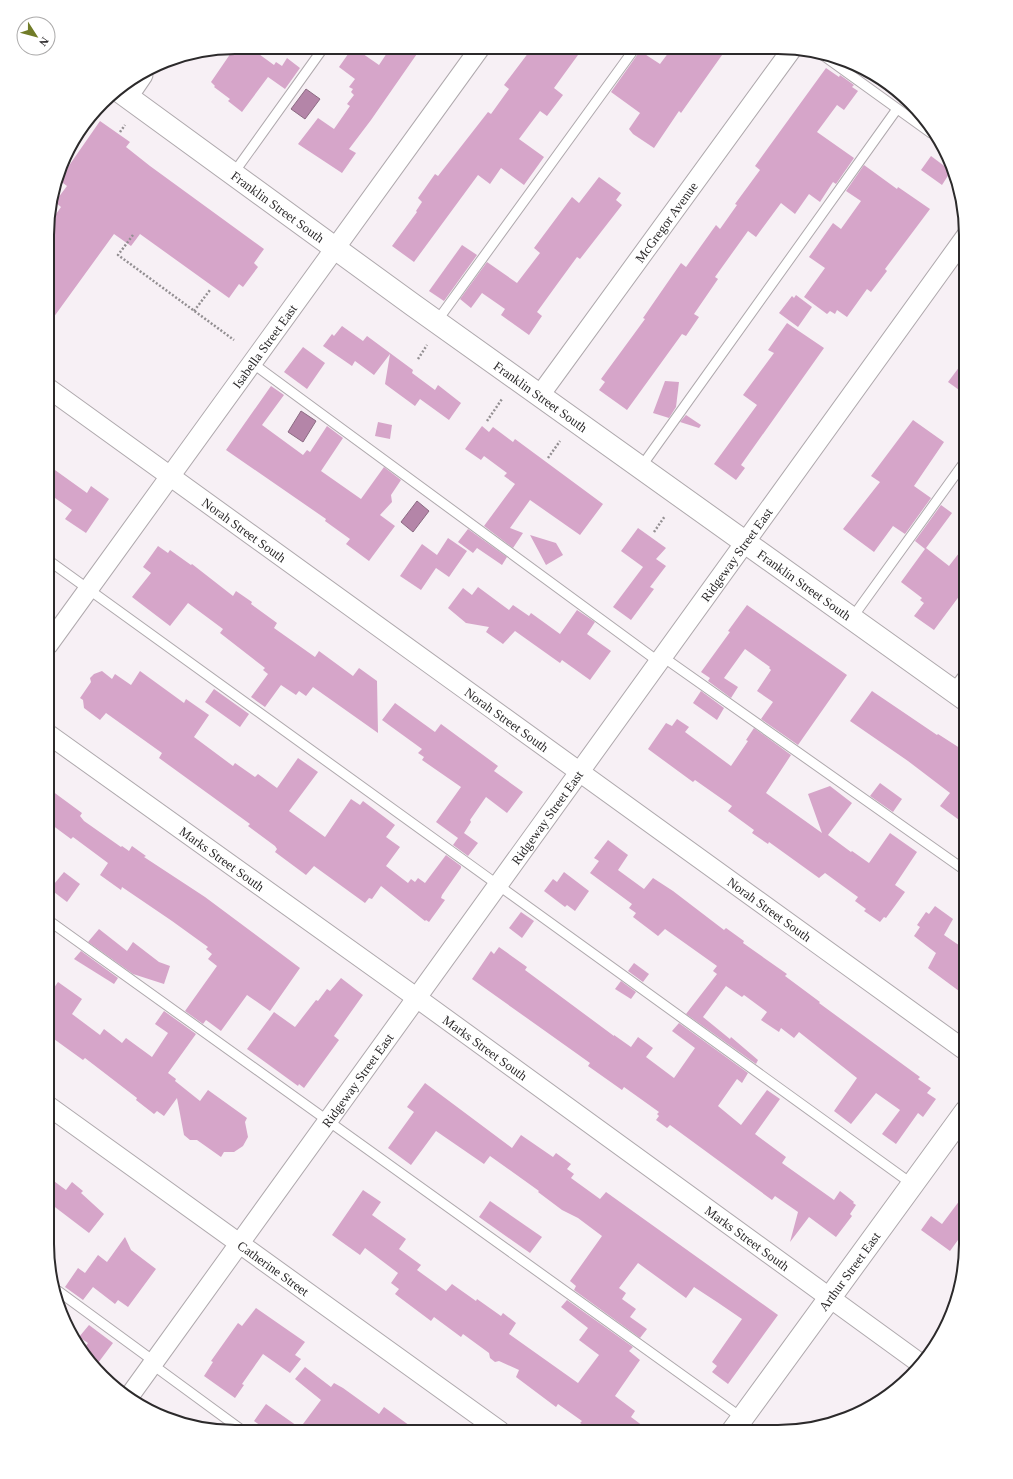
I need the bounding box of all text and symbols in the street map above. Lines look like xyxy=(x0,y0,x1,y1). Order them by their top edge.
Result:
north arrow xyxy=(16,16,56,56)
text: N xyxy=(37,35,51,49)
street label: Franklin Street South xyxy=(228,168,328,246)
street label: McGregor Avenue xyxy=(632,179,701,266)
street label: Isabella Street East xyxy=(229,301,300,391)
street label: Franklin Street South xyxy=(491,358,591,435)
street label: Norah Street South xyxy=(199,495,289,566)
street label: Ridgeway Street East xyxy=(698,505,776,605)
street label: Franklin Street South xyxy=(754,546,854,624)
street label: Norah Street South xyxy=(462,685,552,755)
street label: Ridgeway Street East xyxy=(508,767,586,867)
street label: Marks Street South xyxy=(177,824,267,895)
street label: Norah Street South xyxy=(724,874,814,945)
street label: Marks Street South xyxy=(440,1012,530,1084)
street label: Ridgeway Street East xyxy=(319,1030,397,1130)
street label: Marks Street South xyxy=(702,1203,793,1274)
street label: Arthur Street East xyxy=(816,1229,884,1314)
street label: Catherine Street xyxy=(235,1238,312,1299)

